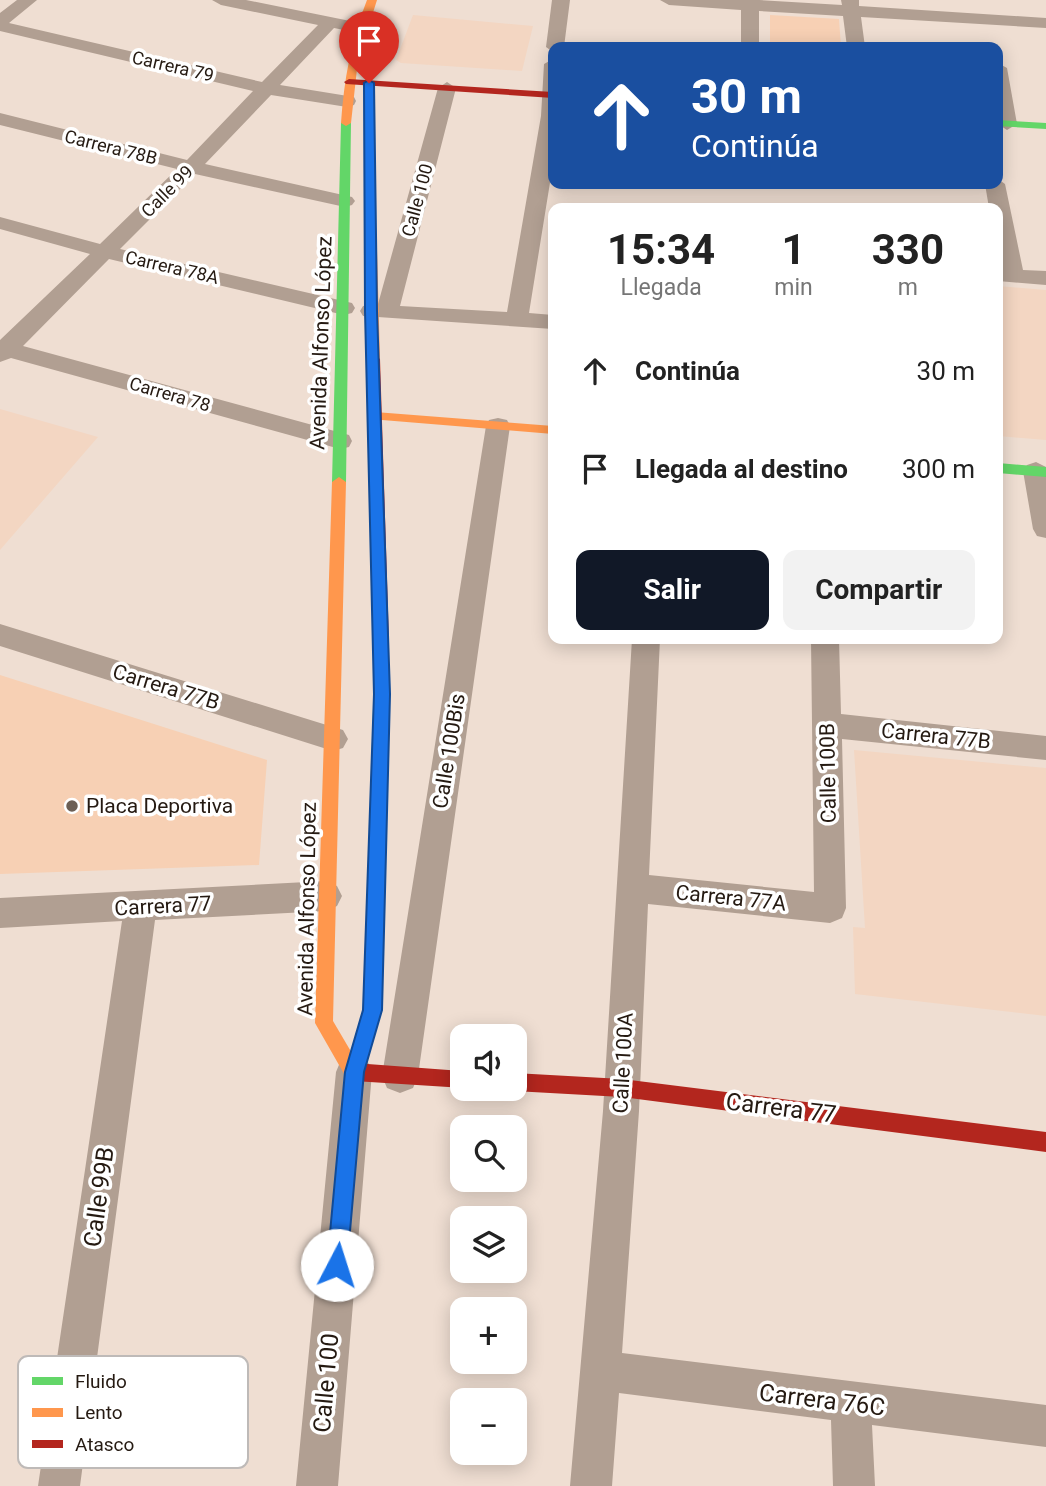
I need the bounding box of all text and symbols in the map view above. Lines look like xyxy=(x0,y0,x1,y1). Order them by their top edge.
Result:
pin xyxy=(339,11,399,83)
icon: arrive xyxy=(350,22,388,60)
street label: Carrera 79 xyxy=(130,46,216,86)
text: 30 m xyxy=(691,68,802,125)
icon: ahead xyxy=(576,70,667,161)
street label: Carrera 78B xyxy=(63,125,159,169)
text: Continúa xyxy=(691,127,819,165)
street label: Calle 99 xyxy=(137,161,197,221)
street label: Calle 100 xyxy=(397,161,437,239)
text: 15:34 xyxy=(607,225,715,274)
text: 1 xyxy=(781,225,806,274)
text: 330 xyxy=(872,225,944,274)
street label: Avenida Alfonso López xyxy=(305,236,337,450)
street label: Carrera 78A xyxy=(123,246,221,288)
text: Llegada xyxy=(621,274,702,301)
text: min xyxy=(774,274,813,301)
text: m xyxy=(898,274,918,301)
icon: ahead xyxy=(576,352,614,390)
text: Continúa xyxy=(635,356,740,386)
text: 30 m xyxy=(917,356,975,386)
street label: Carrera 78 xyxy=(127,372,213,416)
icon: arrive xyxy=(576,450,614,488)
text: Llegada al destino xyxy=(635,454,848,484)
text: 300 m xyxy=(902,454,975,484)
button: Salir xyxy=(576,550,769,630)
button: Compartir xyxy=(783,550,975,630)
street label: Carrera 77B xyxy=(110,659,222,715)
street label: Calle 100Bis xyxy=(428,692,470,810)
street label: Carrera 77B xyxy=(880,718,992,754)
street label: Calle 100B xyxy=(815,723,841,823)
place label: Placa Deportiva xyxy=(86,794,233,818)
marker: Placa Deportiva xyxy=(64,798,80,814)
street label: Avenida Alfonso López xyxy=(293,802,321,1016)
street label: Carrera 77A xyxy=(675,880,788,916)
street label: Carrera 77 xyxy=(114,891,212,921)
street label: Calle 100A xyxy=(608,1012,638,1114)
map controls xyxy=(450,1024,527,1465)
button: sound xyxy=(450,1024,527,1101)
street label: Carrera 77 xyxy=(724,1087,838,1129)
button: search xyxy=(450,1115,527,1192)
street label: Calle 99B xyxy=(78,1145,120,1249)
button: layers xyxy=(450,1206,527,1283)
position arrow xyxy=(300,1228,374,1302)
button: + xyxy=(450,1297,527,1374)
street label: Calle 100 xyxy=(308,1332,344,1434)
legend xyxy=(18,1356,248,1468)
text: Fluido xyxy=(75,1370,127,1393)
street label: Carrera 76C xyxy=(757,1378,887,1422)
button: − xyxy=(450,1388,527,1465)
text: Lento xyxy=(75,1401,123,1424)
text: Atasco xyxy=(75,1433,134,1456)

